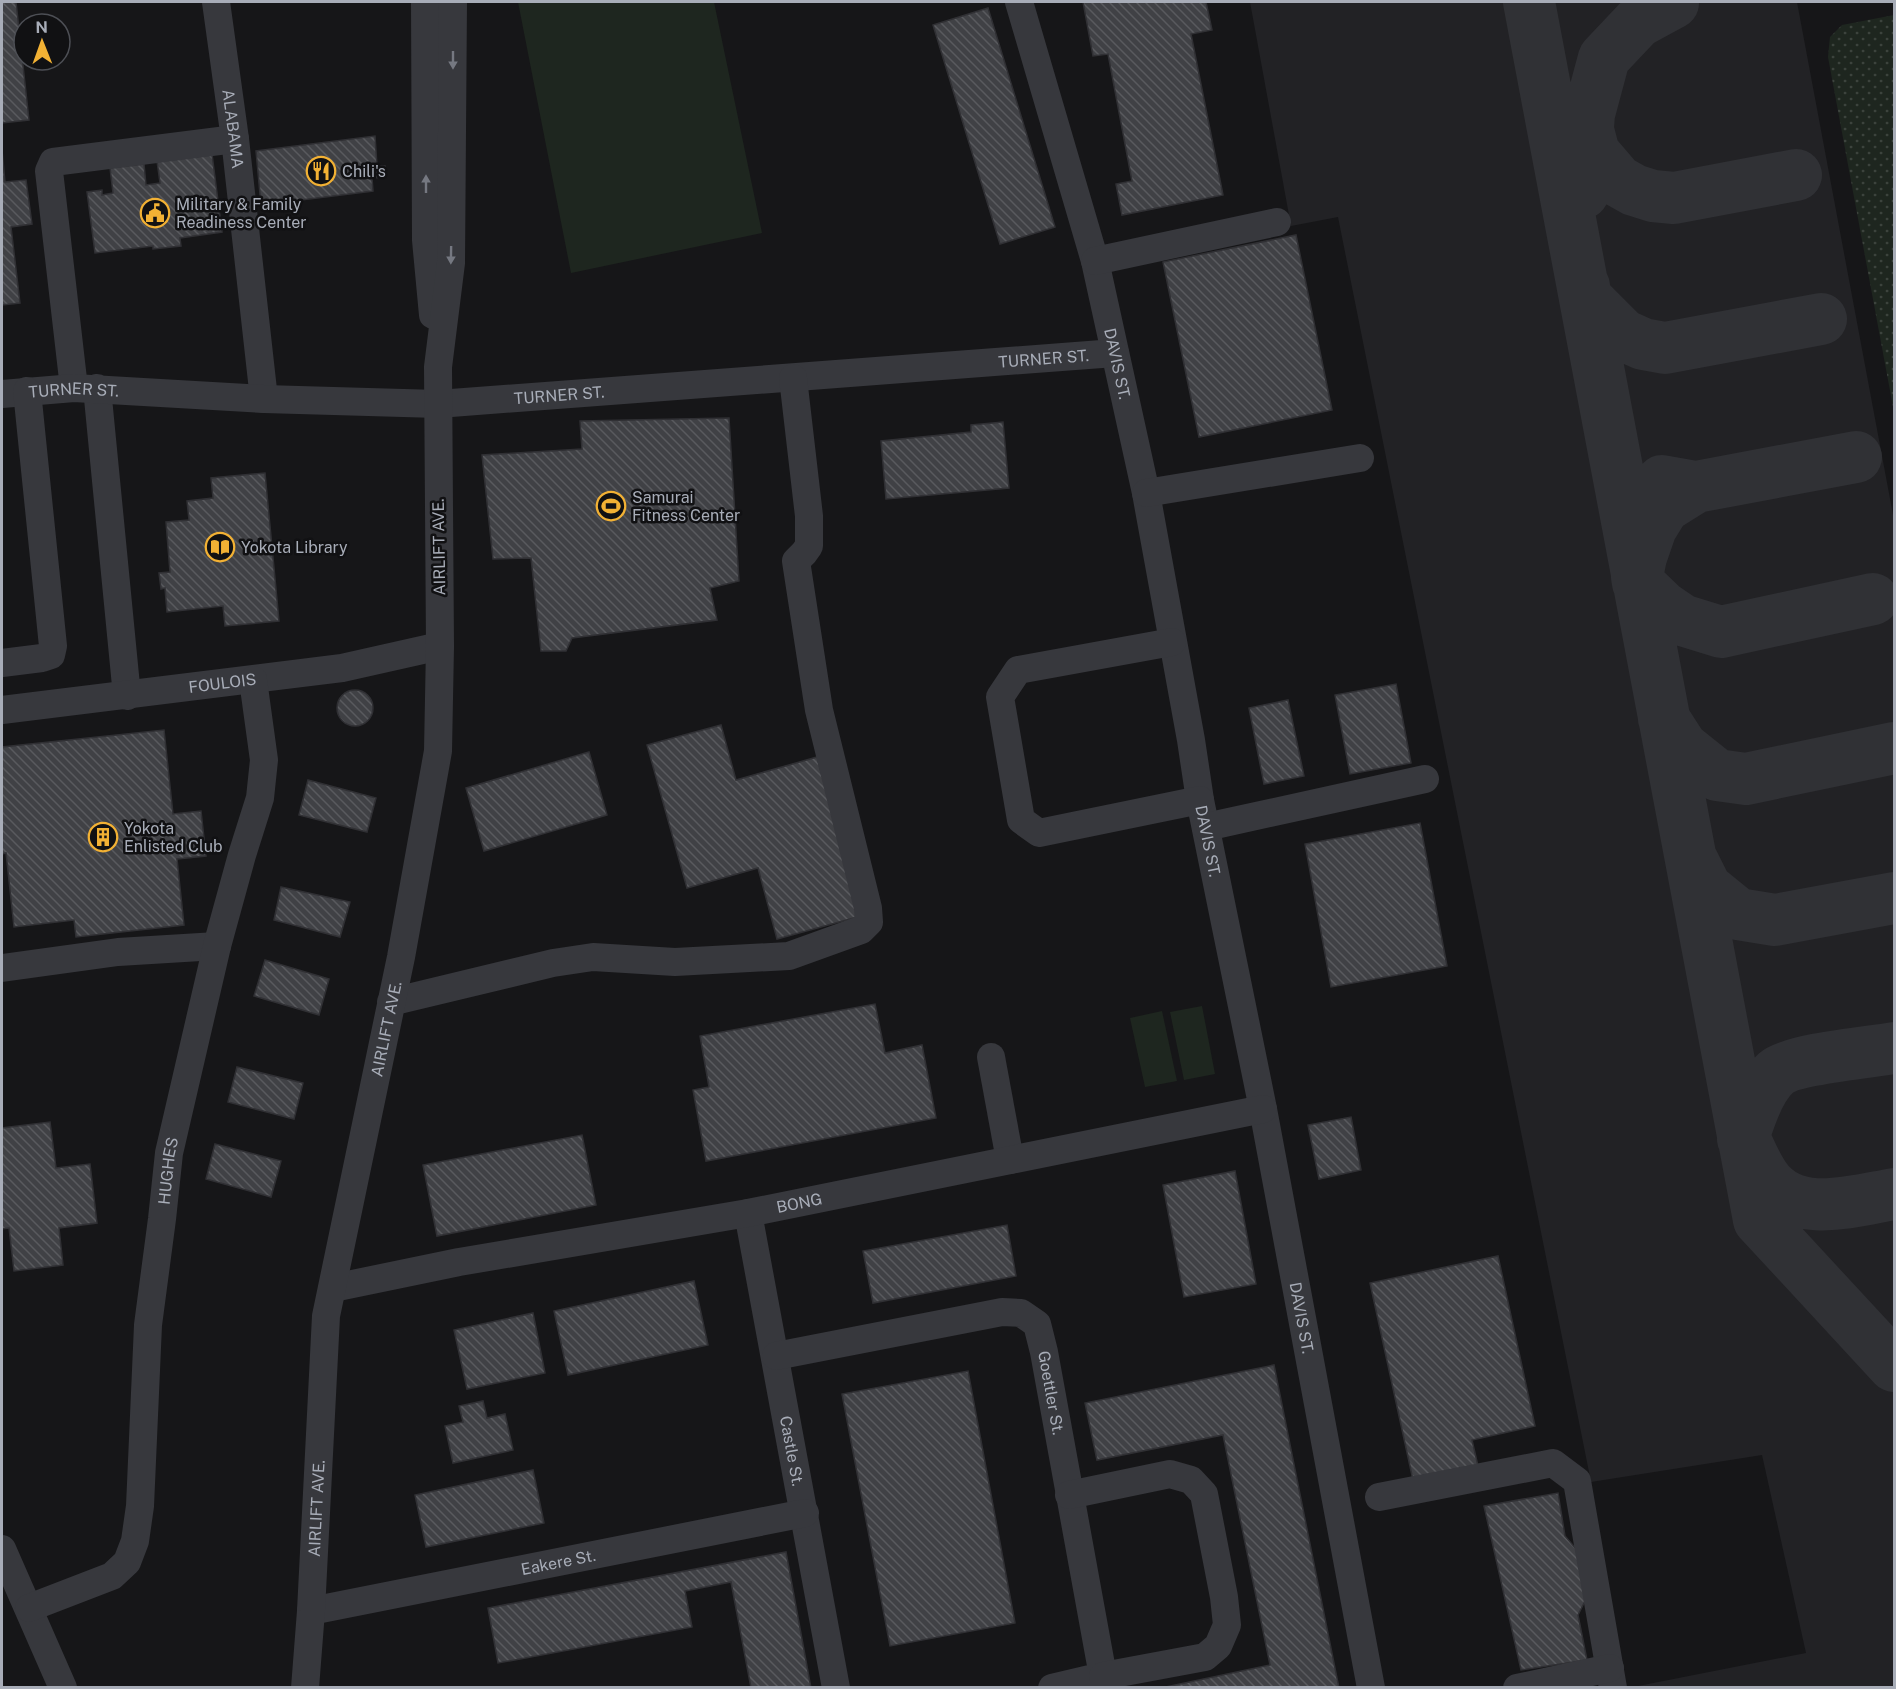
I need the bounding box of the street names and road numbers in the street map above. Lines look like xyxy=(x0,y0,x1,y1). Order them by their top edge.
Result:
street label: ALABAMA xyxy=(219,88,248,169)
street label: DAVIS ST. xyxy=(1100,326,1135,401)
street label: TURNER ST. xyxy=(998,345,1090,371)
street label: TURNER ST. xyxy=(28,378,120,401)
street label: TURNER ST. xyxy=(513,382,605,408)
street label: AIRLIFT AVE. xyxy=(429,498,449,596)
street label: FOULOIS xyxy=(187,669,257,696)
street label: DAVIS ST. xyxy=(1192,804,1225,878)
street label: AIRLIFT AVE. xyxy=(367,979,405,1078)
street label: HUGHES xyxy=(154,1135,182,1206)
street label: BONG xyxy=(775,1189,824,1217)
street label: DAVIS ST. xyxy=(1286,1280,1318,1355)
street label: Goettler St. xyxy=(1034,1349,1068,1436)
street label: Castle St. xyxy=(776,1414,808,1488)
street label: AIRLIFT AVE. xyxy=(304,1459,328,1557)
street label: Eakere St. xyxy=(519,1545,597,1579)

